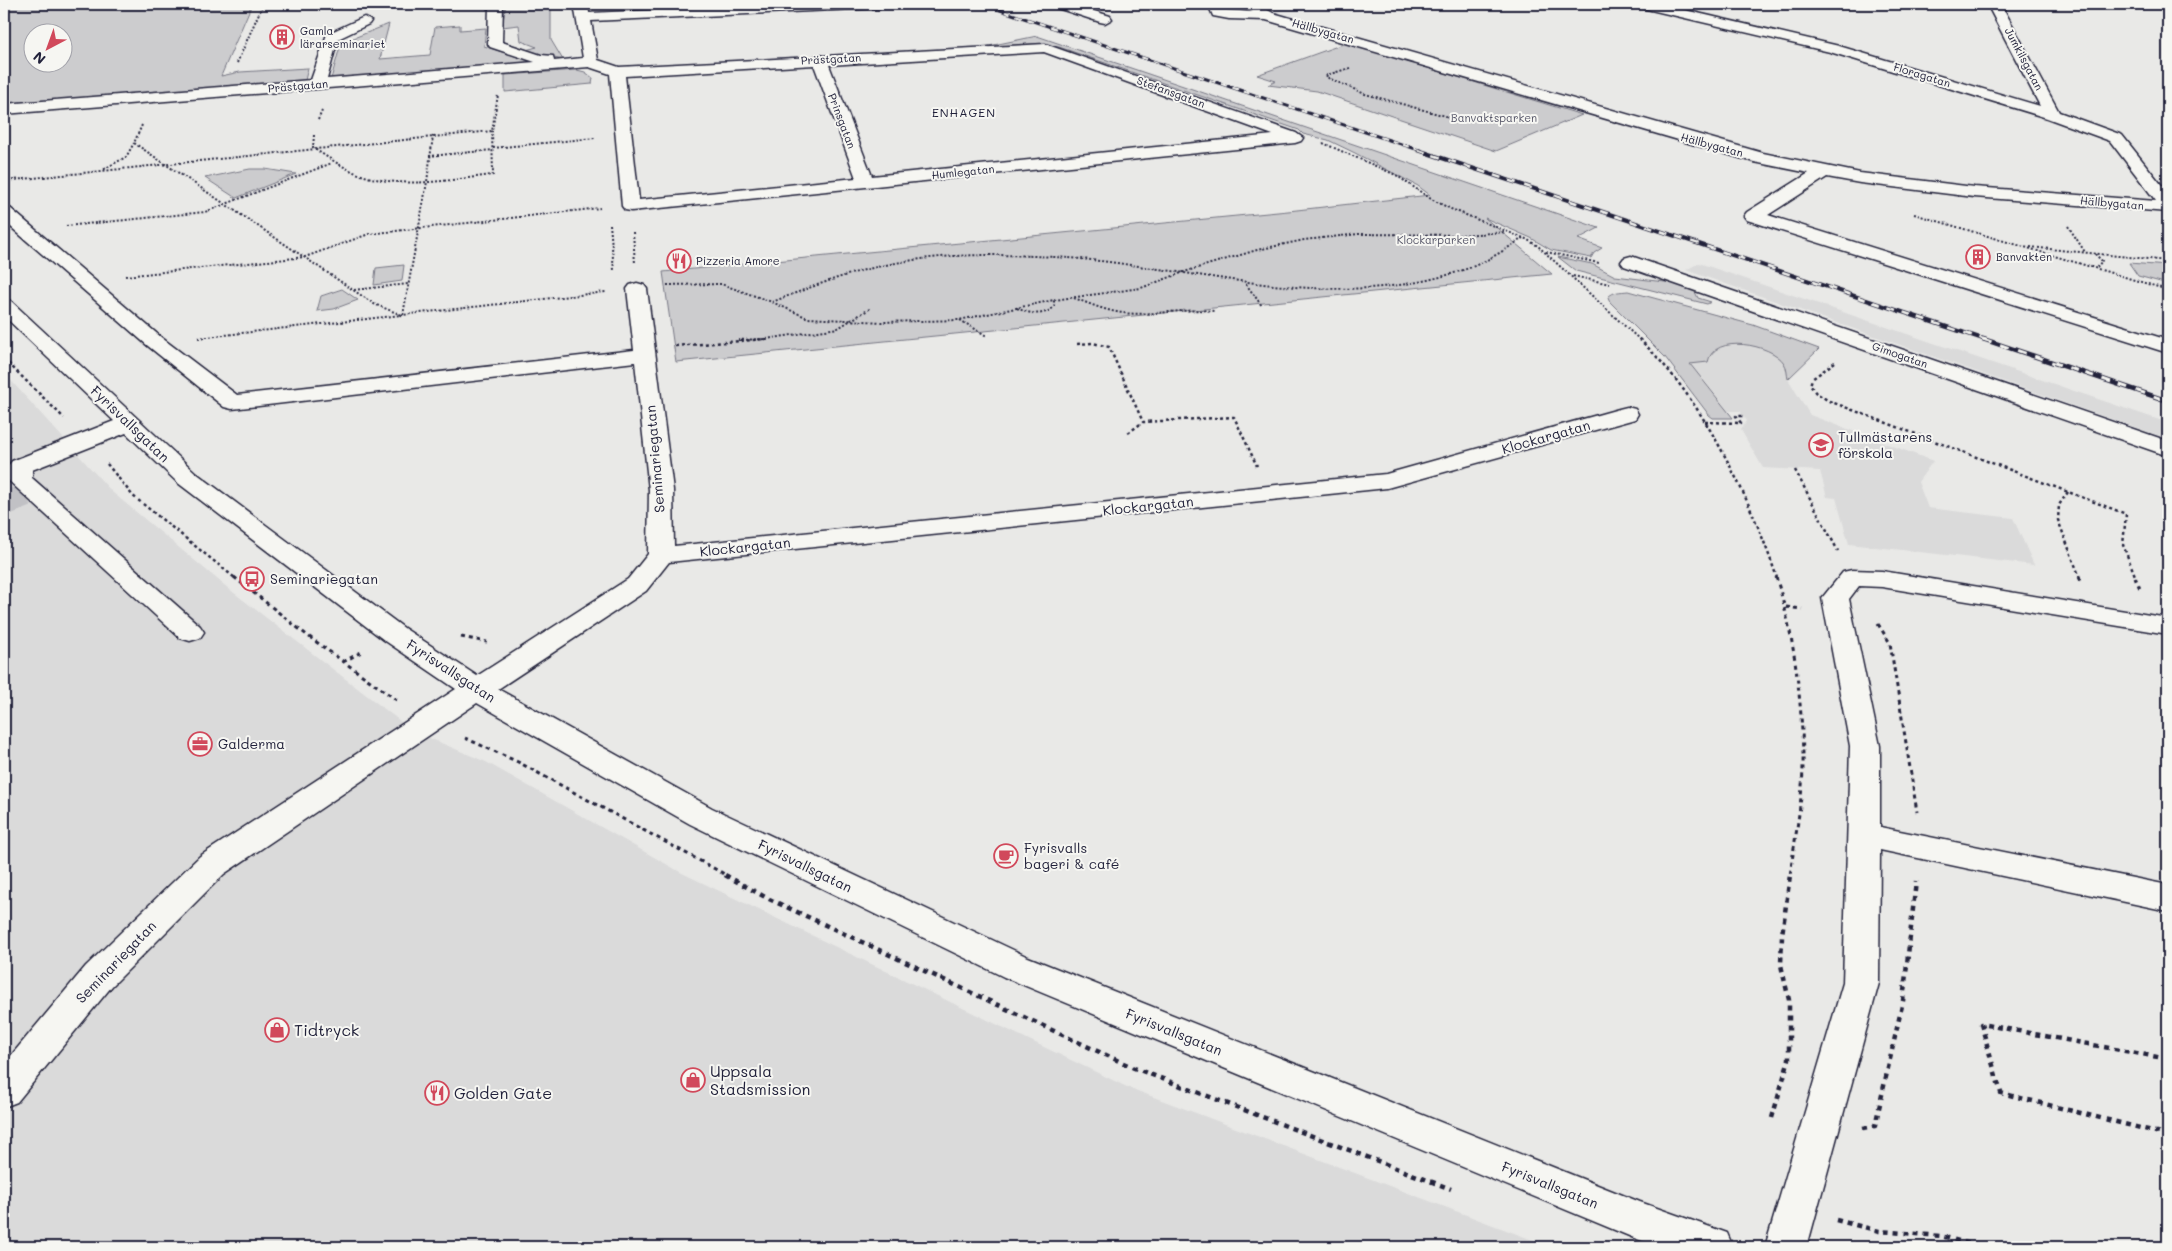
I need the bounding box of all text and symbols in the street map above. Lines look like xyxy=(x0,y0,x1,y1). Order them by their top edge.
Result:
street label: Hällbygatan xyxy=(1290,14,1356,47)
north arrow xyxy=(22,22,72,72)
place label: Gamla lärarseminariet xyxy=(300,23,385,51)
building icon: Gamla lärarseminariet xyxy=(269,24,295,50)
street label: Jumkilsgatan xyxy=(2002,25,2047,93)
text: N xyxy=(29,48,49,69)
street label: Prästgatan xyxy=(800,49,861,68)
street label: Floragatan xyxy=(1892,59,1952,90)
street label: Stefansgatan xyxy=(1135,72,1207,111)
street label: Prästgatan xyxy=(267,75,329,96)
street label: Prinsgatan xyxy=(825,91,860,151)
district label: ENHAGEN xyxy=(932,104,996,120)
park label: Banvaktsparken xyxy=(1451,110,1537,125)
street label: Hällbygatan xyxy=(1679,129,1745,160)
street label: Humlegatan xyxy=(931,161,995,182)
street label: Hällbygatan xyxy=(2080,192,2145,213)
park label: Klockarparken xyxy=(1397,232,1475,247)
building icon: Banvakten xyxy=(1965,244,1991,270)
restaurant icon: Pizzeria Amore xyxy=(666,248,692,274)
place label: Banvakten xyxy=(1996,249,2052,264)
place label: Pizzeria Amore xyxy=(696,253,780,268)
street label: Gimogatan xyxy=(1870,338,1930,371)
street label: Fyrisvallsgatan xyxy=(87,381,174,466)
street label: Seminariegatan xyxy=(640,404,669,514)
street label: Klockargatan xyxy=(1499,415,1592,458)
place label: Tullmästarens förskola xyxy=(1838,427,1932,462)
school or university icon: Tullmästarens förskola xyxy=(1808,432,1834,458)
street label: Klockargatan xyxy=(1102,491,1194,520)
street label: Klockargatan xyxy=(699,532,791,561)
bus stop icon: Seminariegatan xyxy=(239,566,265,592)
place label: Seminariegatan xyxy=(270,569,378,588)
street label: Fyrisvallsgatan xyxy=(403,635,500,707)
office icon: Galderma xyxy=(187,731,213,757)
place label: Galderma xyxy=(218,734,285,753)
street label: Fyrisvallsgatan xyxy=(755,835,856,897)
place label: Fyrisvalls bageri & café xyxy=(1024,838,1119,873)
cafe icon: Fyrisvalls bageri & café xyxy=(993,843,1019,869)
street label: Seminariegatan xyxy=(71,916,160,1007)
street label: Fyrisvallsgatan xyxy=(1123,1003,1225,1060)
shop icon: Tidtryck xyxy=(264,1017,290,1043)
place label: Tidtryck xyxy=(294,1019,359,1040)
place label: Uppsala Stadsmission xyxy=(710,1060,810,1099)
shop icon: Uppsala Stadsmission xyxy=(680,1067,706,1093)
restaurant icon: Golden Gate xyxy=(424,1080,450,1106)
place label: Golden Gate xyxy=(454,1082,552,1103)
street label: Fyrisvallsgatan xyxy=(1499,1156,1601,1213)

